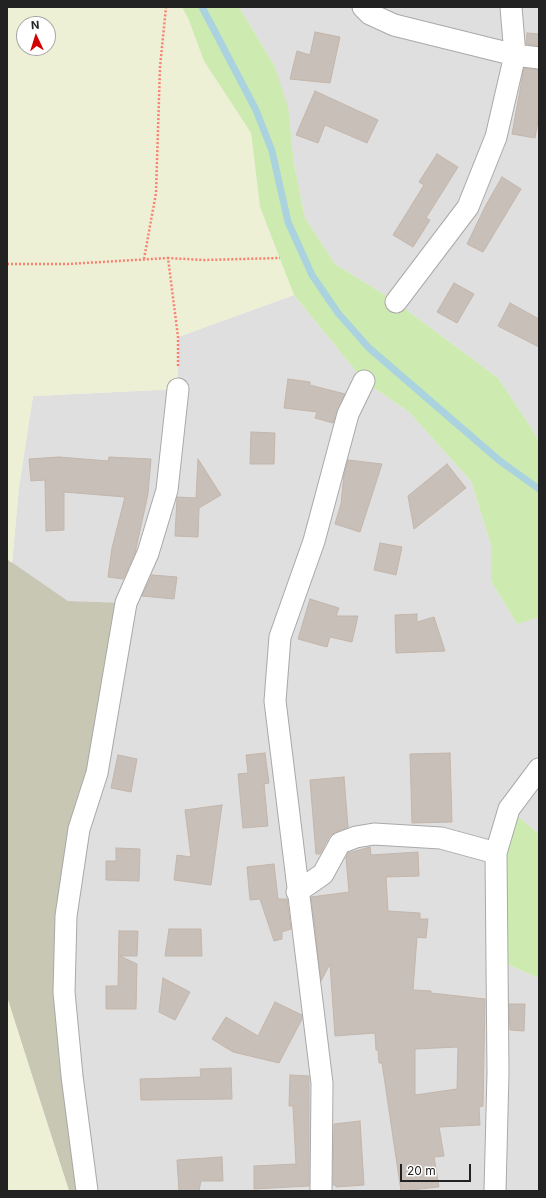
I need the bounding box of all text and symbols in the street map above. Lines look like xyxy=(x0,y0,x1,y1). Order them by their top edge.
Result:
north arrow xyxy=(16,16,56,56)
text: N xyxy=(31,18,40,32)
scale bar xyxy=(402,1156,473,1182)
text: 20 m xyxy=(407,1163,436,1178)

